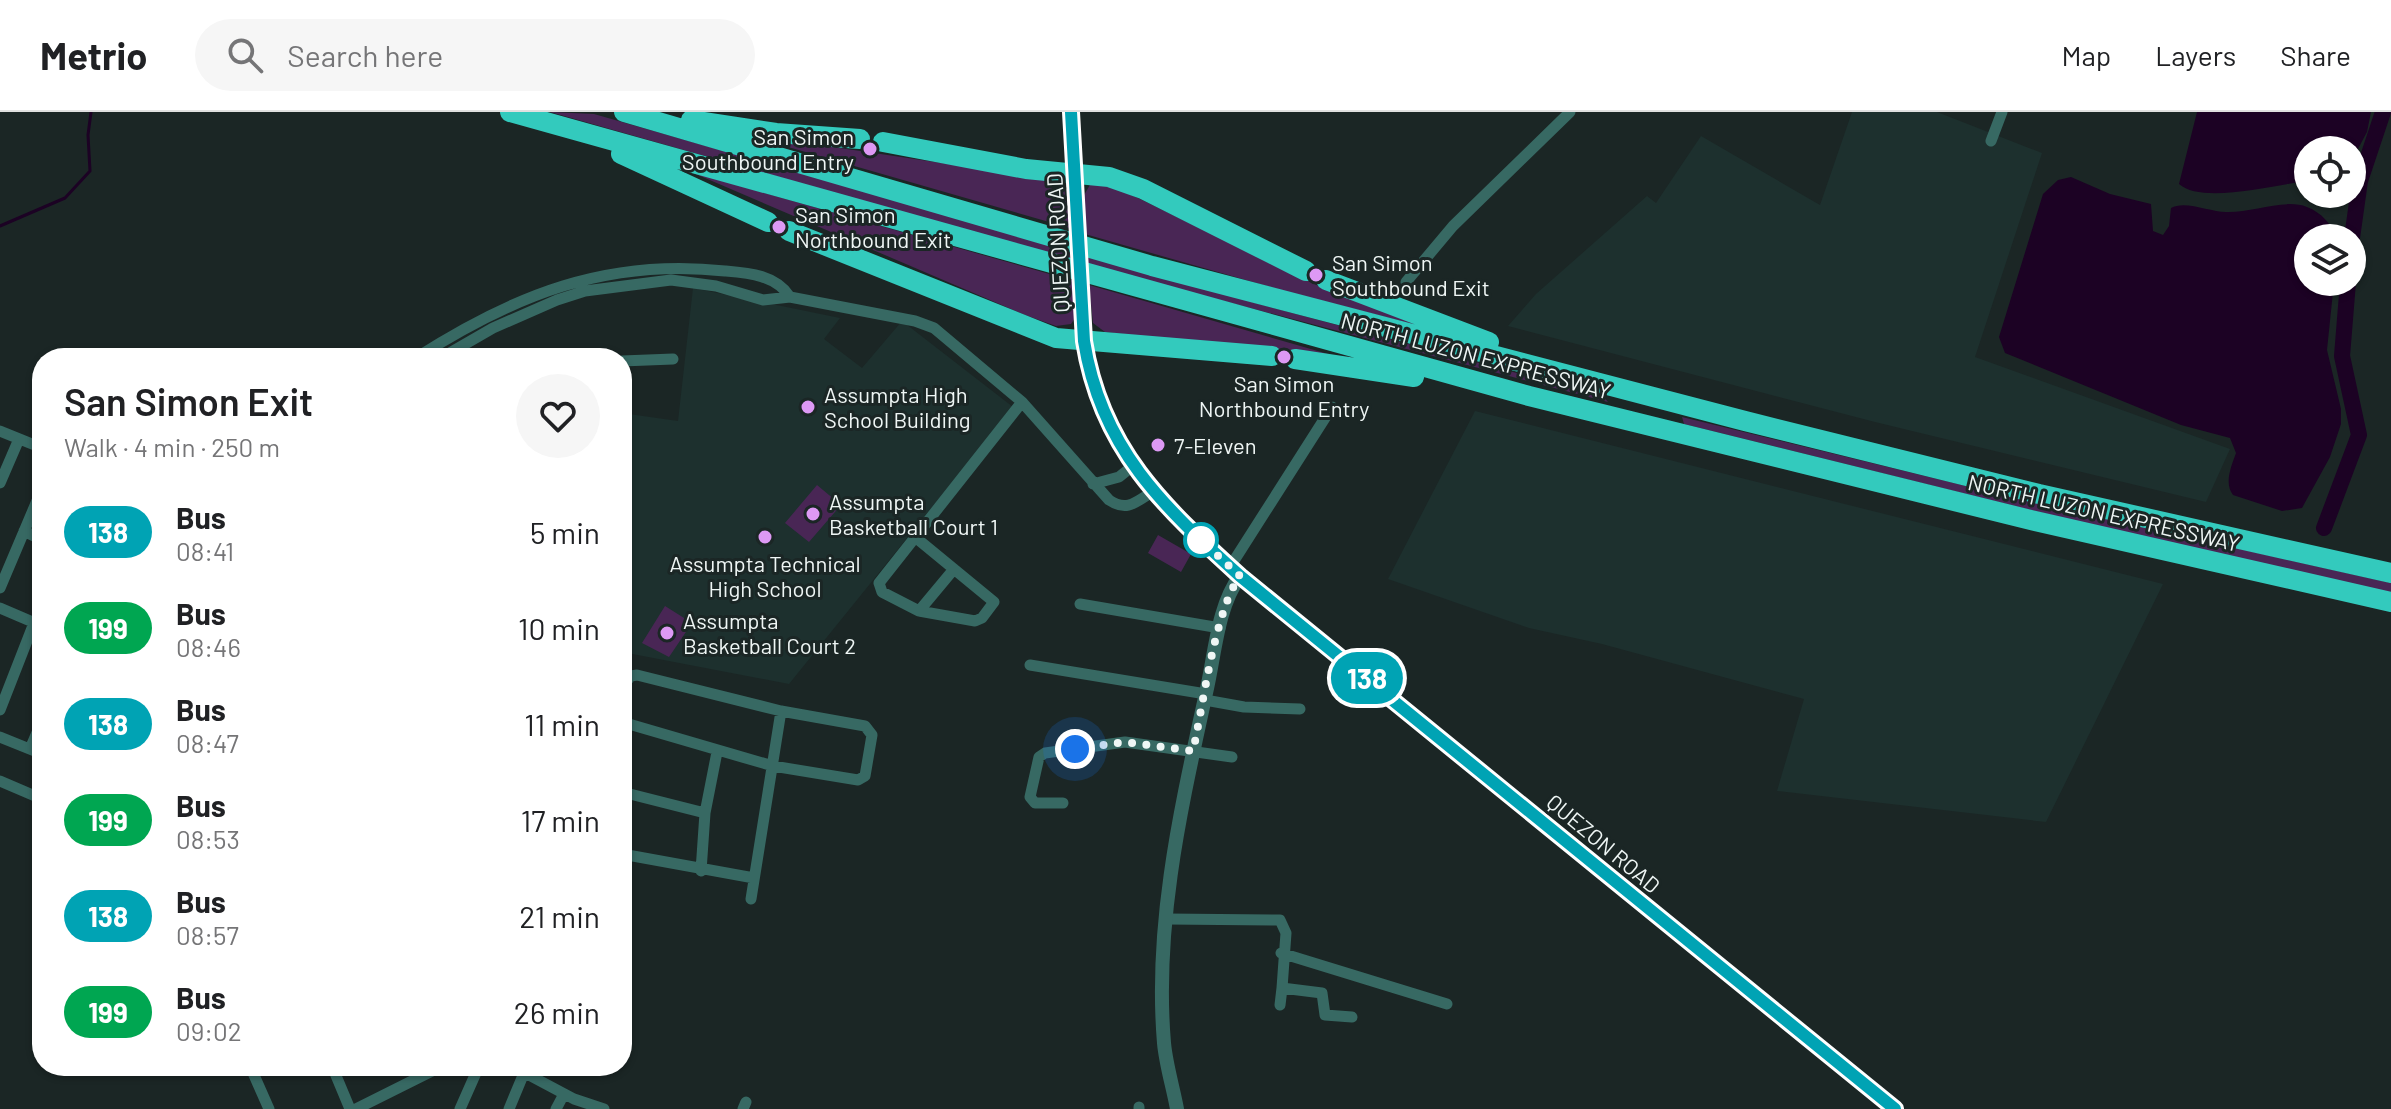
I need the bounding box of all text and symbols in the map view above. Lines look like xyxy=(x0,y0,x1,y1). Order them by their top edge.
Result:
search box xyxy=(195,19,755,91)
text: Metrio xyxy=(40,32,147,78)
icon: search xyxy=(223,33,267,77)
text: Search here xyxy=(287,37,443,73)
text: Map xyxy=(2061,38,2111,72)
text: Layers xyxy=(2155,38,2236,72)
text: Share xyxy=(2280,38,2351,72)
place label: San Simon Southbound Entry xyxy=(682,123,854,174)
map controls xyxy=(2294,136,2366,296)
button: locate xyxy=(2294,136,2366,208)
marker: San Simon Southbound Entry xyxy=(861,140,879,158)
street label: QUEZON ROAD xyxy=(1040,173,1074,313)
place label: San Simon Northbound Exit xyxy=(795,201,951,252)
marker: San Simon Northbound Exit xyxy=(770,218,788,236)
button: layers xyxy=(2294,224,2366,296)
place label: San Simon Southbound Exit xyxy=(1332,249,1490,300)
marker: San Simon Southbound Exit xyxy=(1307,266,1325,284)
street label: NORTH LUZON EXPRESSWAY xyxy=(1338,306,1614,404)
marker: San Simon Northbound Entry xyxy=(1275,348,1293,366)
place label: San Simon Northbound Entry xyxy=(1199,370,1369,421)
button: heart xyxy=(516,374,600,458)
text: San Simon Exit xyxy=(64,378,313,424)
place label: Assumpta High School Building xyxy=(824,381,971,432)
marker: Assumpta High School Building xyxy=(799,398,817,416)
text: Walk · 4 min · 250 m xyxy=(64,431,280,462)
place label: 7-Eleven xyxy=(1174,432,1257,458)
marker: 7-Eleven xyxy=(1149,436,1167,454)
street label: NORTH LUZON EXPRESSWAY xyxy=(1966,468,2242,556)
place label: Assumpta Basketball Court 1 xyxy=(829,488,998,539)
text: Bus xyxy=(176,499,226,535)
marker: Assumpta Basketball Court 1 xyxy=(804,505,822,523)
text: 5 min xyxy=(530,514,600,550)
text: 138 xyxy=(88,515,128,549)
unlabelled marker xyxy=(1184,523,1218,557)
marker: Assumpta Technical High School xyxy=(756,528,774,546)
text: 08:41 xyxy=(176,535,234,566)
place label: Assumpta Technical High School xyxy=(669,550,861,601)
text: Bus xyxy=(176,595,226,631)
place label: Assumpta Basketball Court 2 xyxy=(683,607,856,658)
text: 10 min xyxy=(518,610,600,646)
text: 199 xyxy=(88,611,128,645)
marker: Assumpta Basketball Court 2 xyxy=(658,624,676,642)
text: 08:46 xyxy=(176,631,241,662)
line badge: 138 xyxy=(1321,652,1413,704)
text: 138 xyxy=(1347,661,1387,695)
text: Bus xyxy=(176,691,226,727)
text: 11 min xyxy=(524,706,600,742)
text: 138 xyxy=(88,707,128,741)
text: 08:47 xyxy=(176,727,239,758)
your location xyxy=(1055,729,1095,769)
text: Bus xyxy=(176,787,226,823)
street label: QUEZON ROAD xyxy=(1542,788,1666,898)
text: 17 min xyxy=(521,802,600,838)
text: 199 xyxy=(88,803,128,837)
text: 08:53 xyxy=(176,823,240,854)
text: Bus xyxy=(176,883,226,919)
text: 21 min xyxy=(519,898,600,934)
text: 138 xyxy=(88,899,128,933)
text: 08:57 xyxy=(176,919,239,950)
text: Bus xyxy=(176,979,226,1015)
text: 26 min xyxy=(514,994,600,1030)
text: 199 xyxy=(88,995,128,1029)
text: 09:02 xyxy=(176,1015,242,1046)

